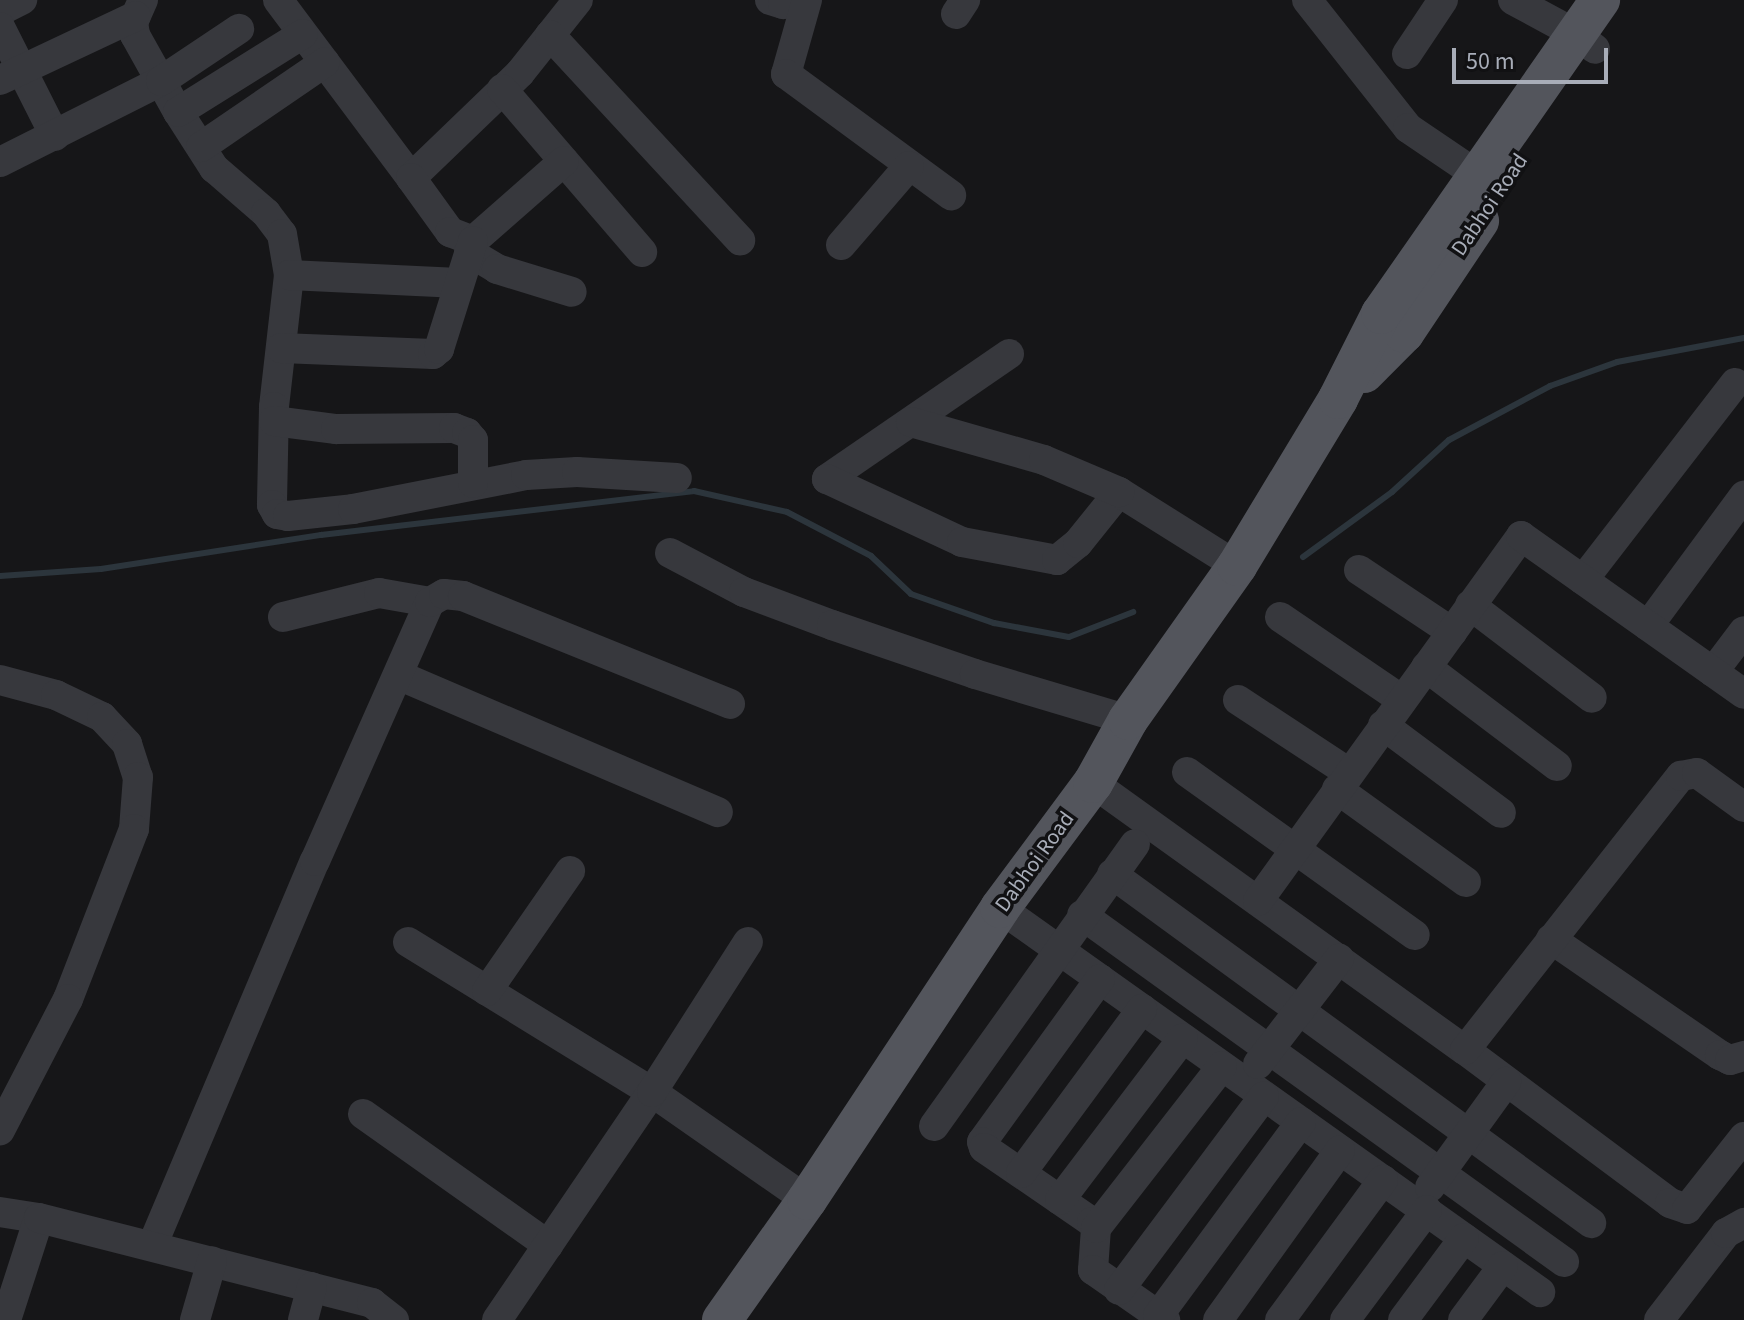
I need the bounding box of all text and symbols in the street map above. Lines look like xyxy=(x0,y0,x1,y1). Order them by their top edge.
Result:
scale bar xyxy=(1456,32,1612,82)
text: 50 m xyxy=(1466,44,1515,79)
street label: Dabhoi Road xyxy=(1446,149,1534,261)
street label: Dabhoi Road xyxy=(990,807,1080,917)

